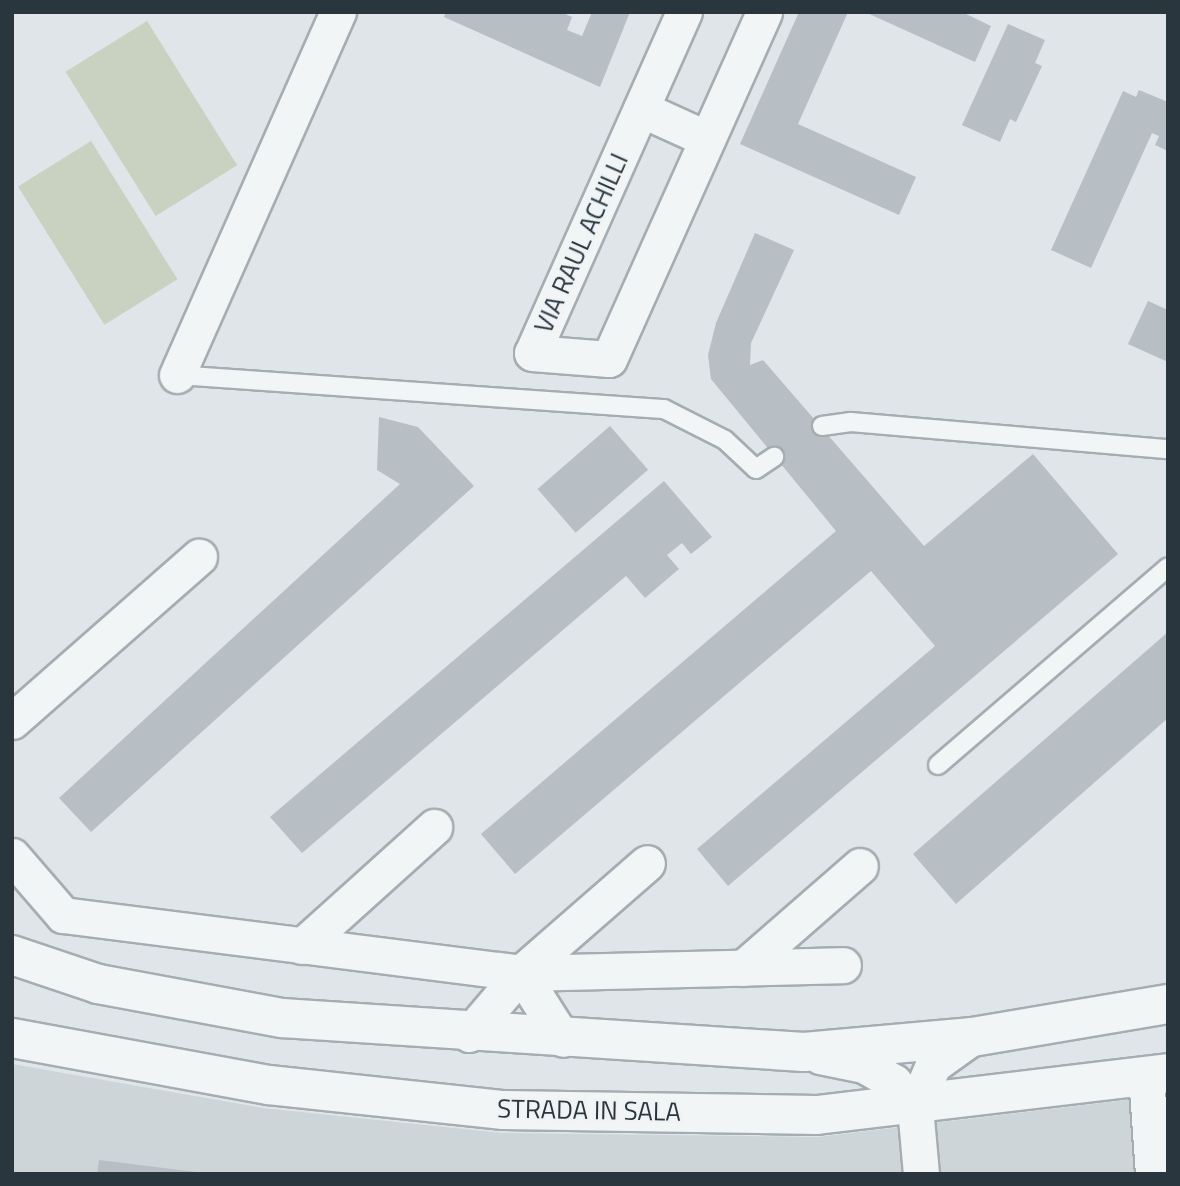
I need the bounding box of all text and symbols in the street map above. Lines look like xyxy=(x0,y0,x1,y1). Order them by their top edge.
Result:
street label: VIA RAUL ACHILLI xyxy=(527,148,635,338)
street label: STRADA IN SALA xyxy=(497,1093,681,1127)

